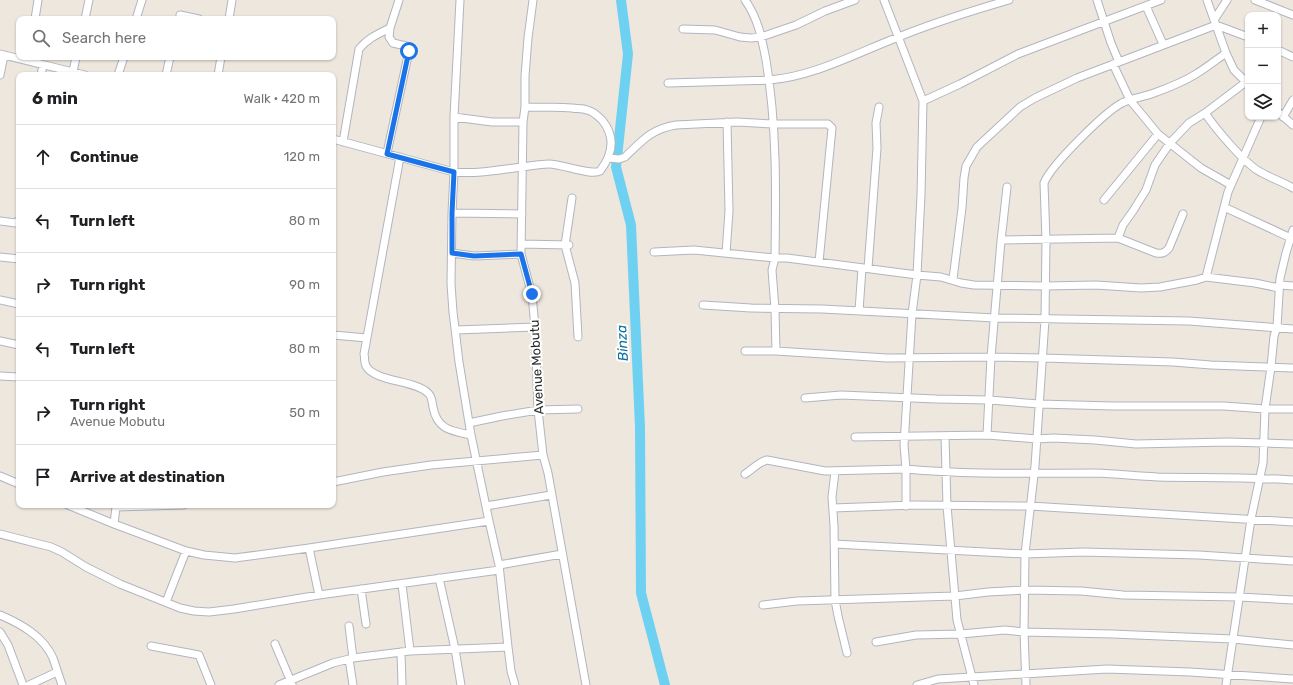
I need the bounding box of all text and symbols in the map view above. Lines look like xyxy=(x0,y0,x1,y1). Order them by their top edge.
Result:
map controls xyxy=(1245,12,1281,120)
button: + xyxy=(1245,12,1281,48)
search box xyxy=(16,16,336,60)
icon: search xyxy=(30,27,52,49)
text: Search here xyxy=(62,29,146,47)
route start xyxy=(400,42,418,60)
button: − xyxy=(1245,48,1281,84)
button: layers xyxy=(1245,84,1281,120)
text: 6 min xyxy=(32,88,78,108)
text: Walk · 420 m xyxy=(244,91,320,106)
icon: ahead xyxy=(32,146,54,168)
text: Continue xyxy=(70,148,139,166)
text: 120 m xyxy=(284,149,320,164)
icon: left xyxy=(32,210,54,232)
text: Turn left xyxy=(70,212,135,230)
text: 80 m xyxy=(289,213,320,228)
icon: right xyxy=(32,274,54,296)
text: Turn right xyxy=(70,276,145,294)
text: 90 m xyxy=(289,277,320,292)
route end xyxy=(523,285,541,303)
street label: Avenue Mobutu xyxy=(527,319,546,415)
water label: Binza xyxy=(613,324,632,362)
icon: left xyxy=(32,338,54,360)
text: Turn left xyxy=(70,340,135,358)
text: 80 m xyxy=(289,341,320,356)
text: Turn right xyxy=(70,396,145,414)
icon: right xyxy=(32,402,54,424)
text: 50 m xyxy=(289,405,320,420)
text: Avenue Mobutu xyxy=(70,414,165,429)
icon: arrive xyxy=(32,466,54,488)
text: Arrive at destination xyxy=(70,468,225,486)

